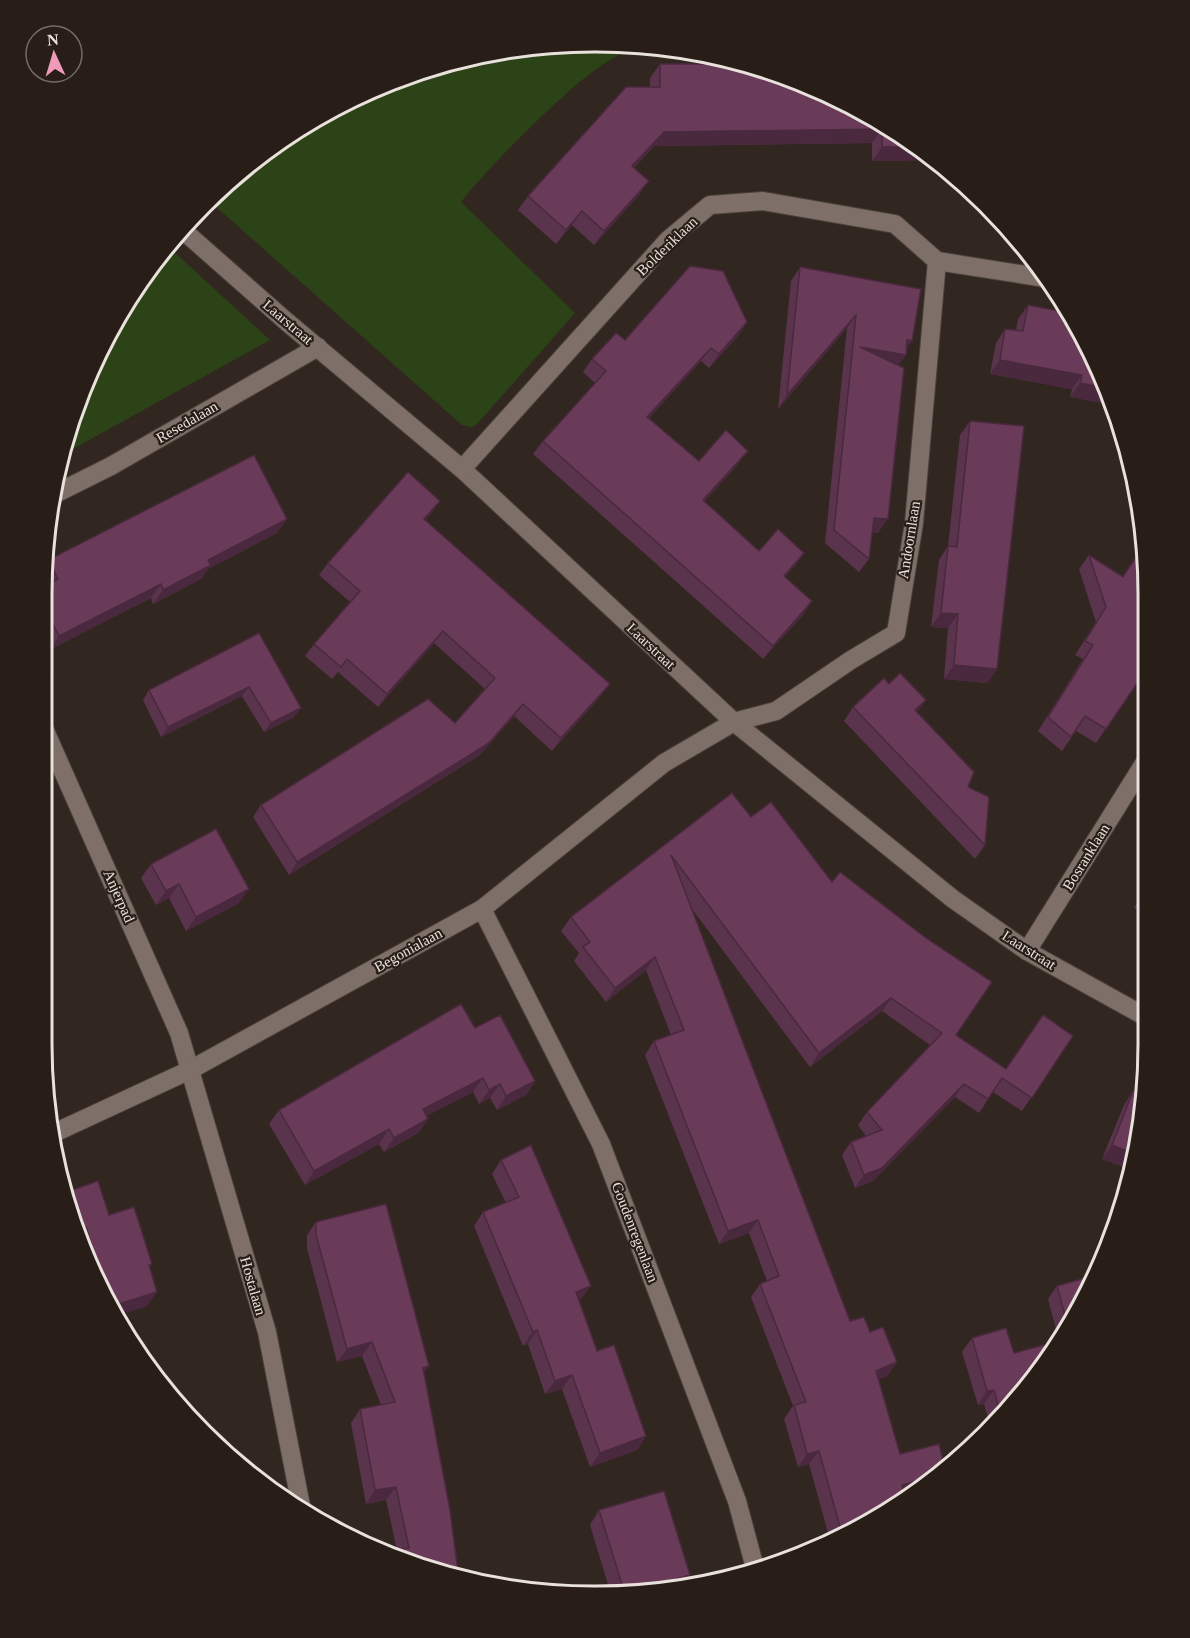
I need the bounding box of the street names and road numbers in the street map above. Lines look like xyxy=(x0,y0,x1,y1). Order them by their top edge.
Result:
street label: Bolderiklaan xyxy=(634,213,701,279)
street label: Laarstraat xyxy=(260,297,317,348)
street label: Resedalaan xyxy=(153,398,221,446)
street label: Andoornlaan xyxy=(895,500,923,580)
street label: Laarstraat xyxy=(624,620,679,673)
street label: Bosranklaan xyxy=(1059,821,1113,893)
street label: Anjerpad xyxy=(100,867,138,925)
street label: Begonialaan xyxy=(371,925,445,975)
street label: Laarstraat xyxy=(999,927,1059,973)
street label: Goudenregenlaan xyxy=(609,1180,662,1285)
street label: Hostalaan xyxy=(237,1255,269,1318)

